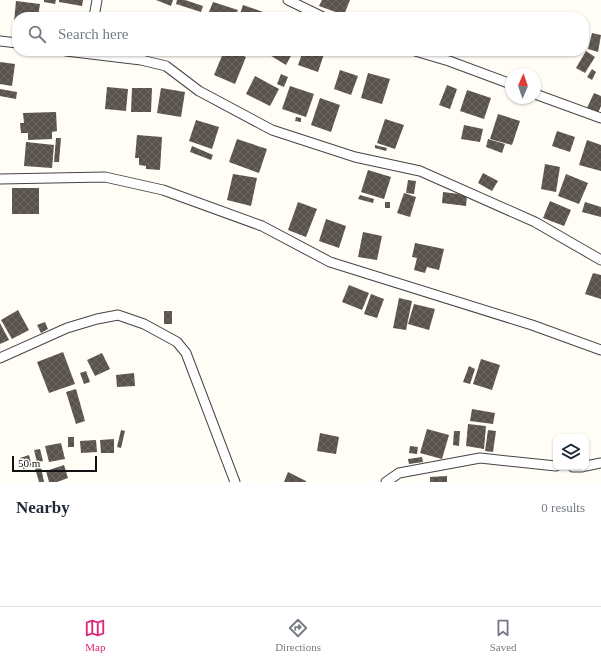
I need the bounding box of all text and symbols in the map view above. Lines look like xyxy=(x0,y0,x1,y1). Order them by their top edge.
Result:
search box xyxy=(12,12,589,56)
icon: search xyxy=(26,23,48,45)
text: Search here xyxy=(58,26,128,42)
north arrow xyxy=(505,68,541,104)
map controls xyxy=(553,434,589,470)
button: layers xyxy=(553,434,589,470)
scale bar xyxy=(12,454,97,473)
text: 50 m xyxy=(18,457,40,469)
text: Nearby xyxy=(16,498,70,517)
text: 0 results xyxy=(541,500,585,515)
tab: Map xyxy=(84,617,106,653)
tab: Directions xyxy=(275,617,321,653)
tab: Saved xyxy=(490,617,517,653)

